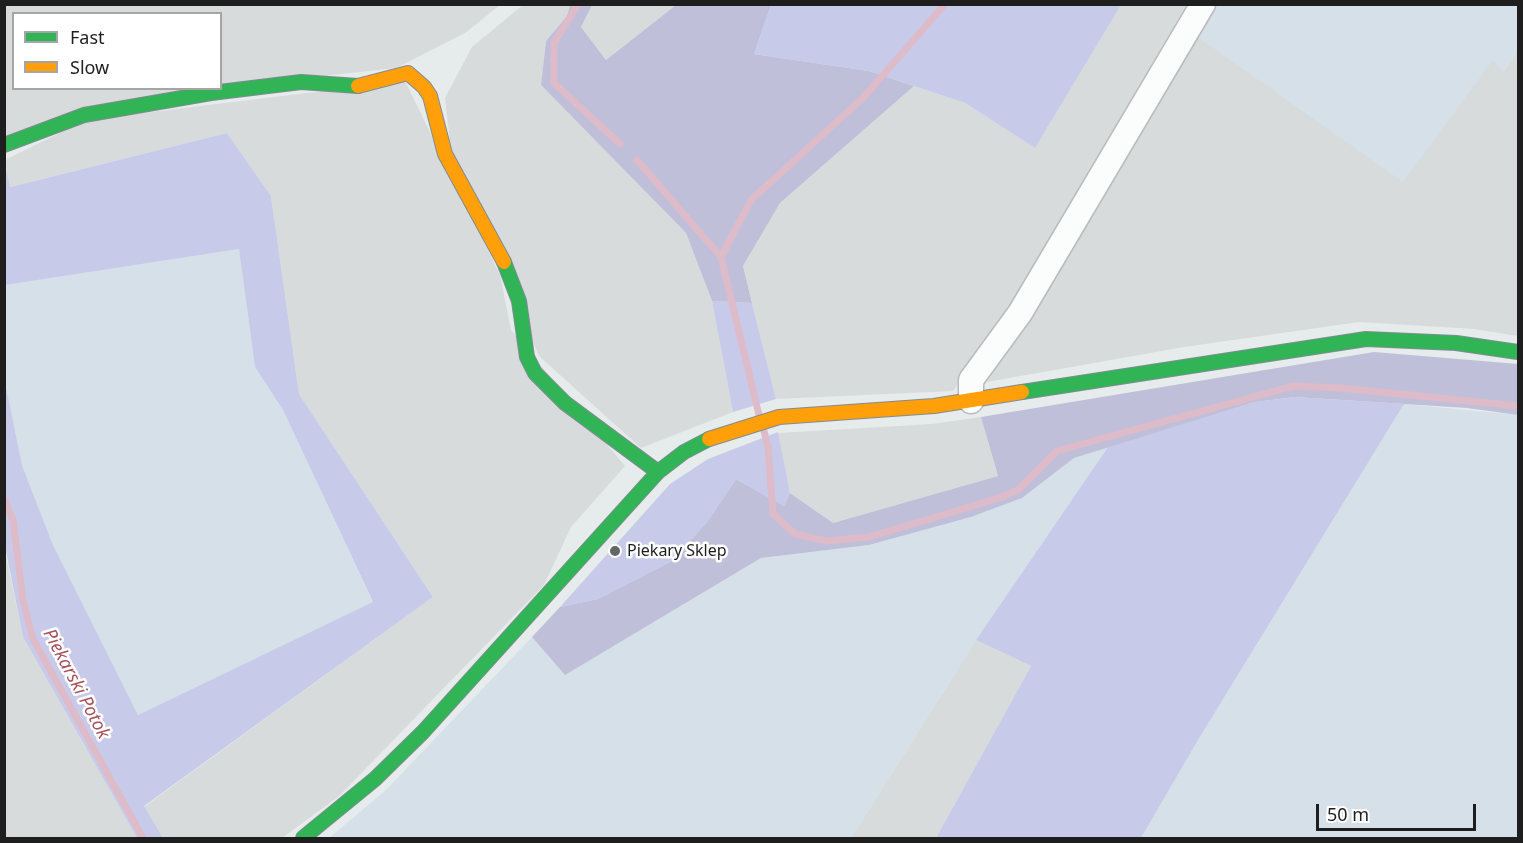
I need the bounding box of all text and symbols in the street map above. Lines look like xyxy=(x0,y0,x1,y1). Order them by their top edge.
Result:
legend xyxy=(12,12,222,90)
text: Fast xyxy=(70,25,105,49)
text: Slow xyxy=(70,55,109,79)
place label: Piekary Sklep xyxy=(627,541,727,561)
marker: Piekary Sklep xyxy=(608,544,622,558)
water label: Piekarski Potok xyxy=(38,625,114,743)
scale bar xyxy=(1319,792,1480,830)
text: 50 m xyxy=(1327,802,1369,826)

